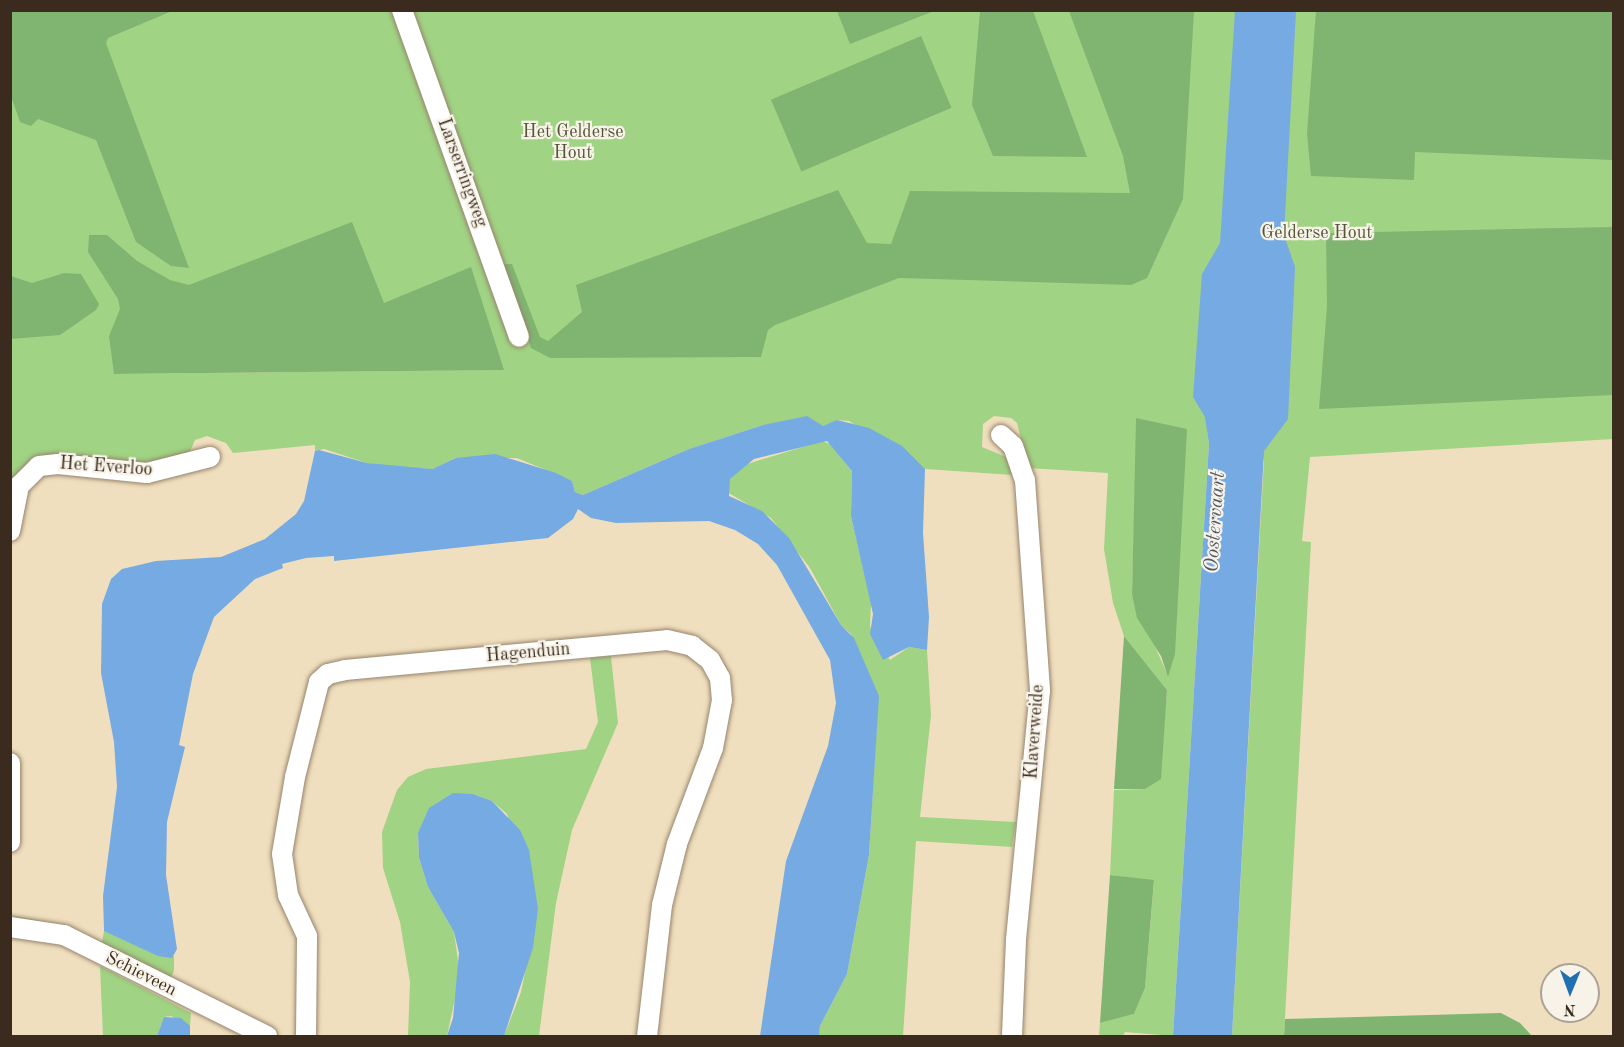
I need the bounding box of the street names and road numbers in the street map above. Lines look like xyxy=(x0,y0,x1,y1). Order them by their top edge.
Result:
street label: Larserringweg xyxy=(432,115,492,231)
street label: Het Everloo xyxy=(59,453,153,481)
street label: Hagenduin xyxy=(485,639,571,667)
street label: Klaverweide xyxy=(1021,684,1049,780)
street label: Schieveen xyxy=(102,947,180,1001)

